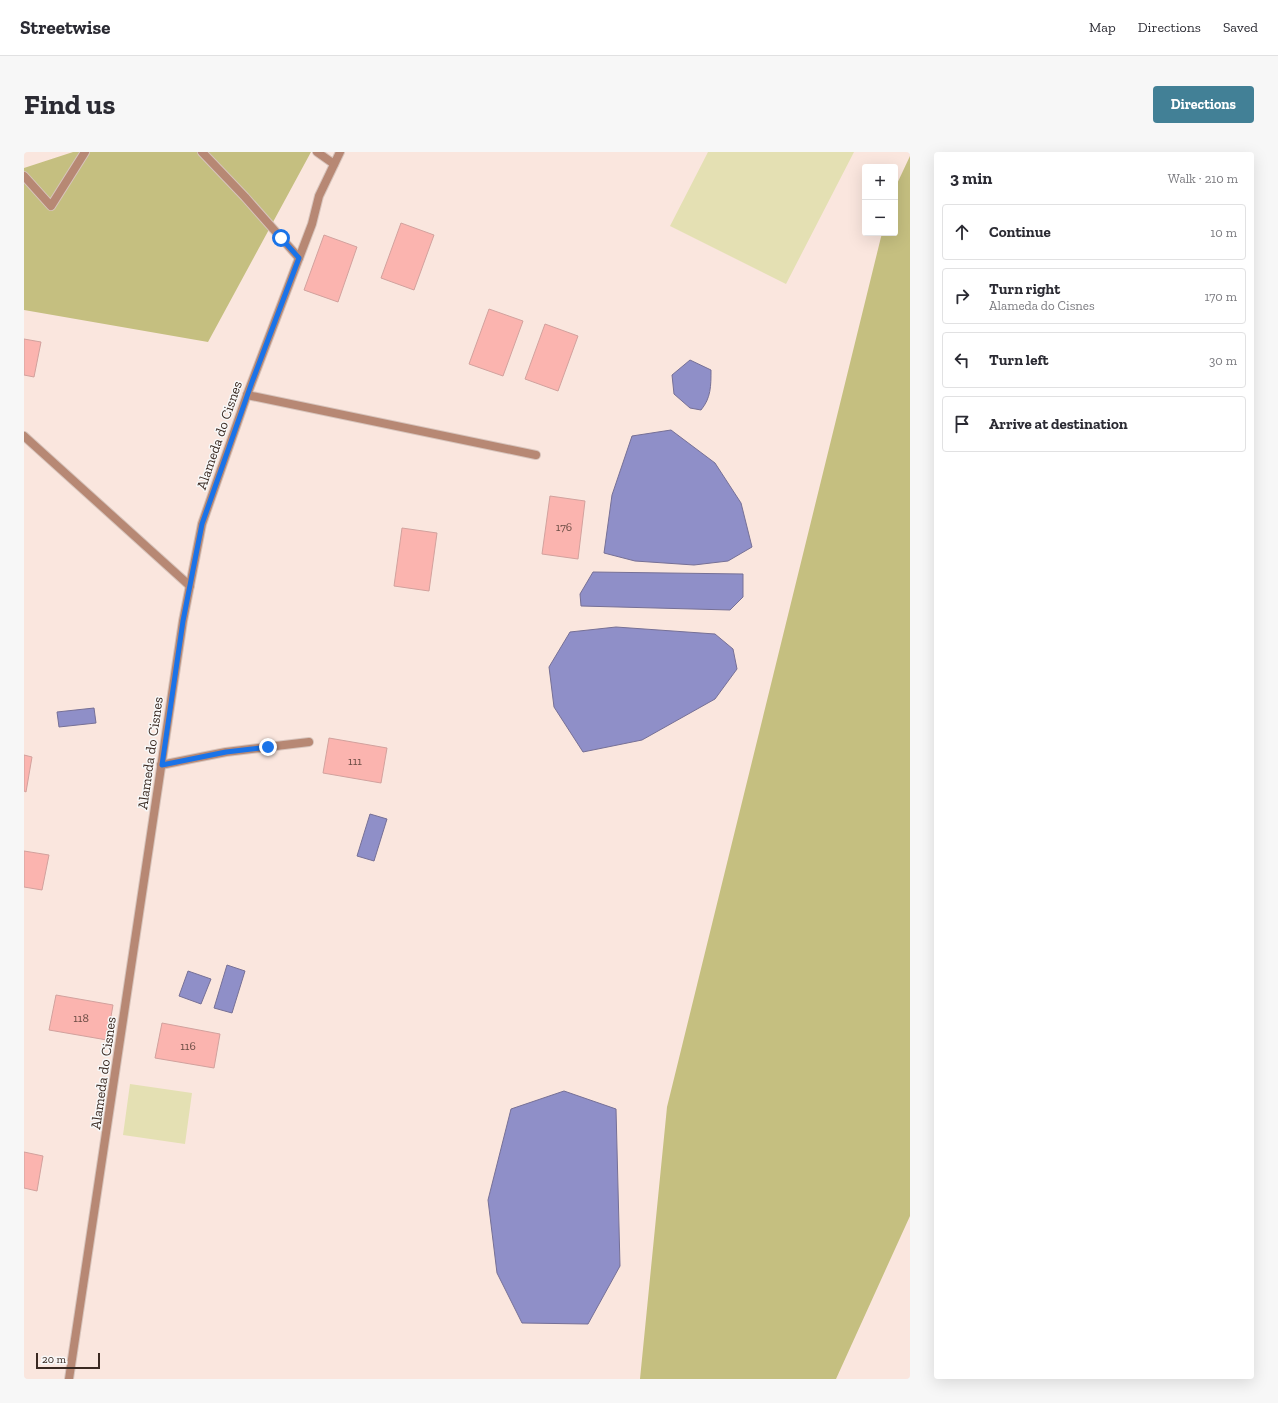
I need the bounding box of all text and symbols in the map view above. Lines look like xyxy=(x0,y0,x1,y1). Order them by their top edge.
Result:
text: Streetwise xyxy=(20,16,110,39)
text: Map xyxy=(1089,19,1116,36)
text: Directions xyxy=(1138,19,1201,36)
text: Saved xyxy=(1223,19,1258,36)
button: Directions xyxy=(1153,86,1254,123)
text: Find us xyxy=(24,88,115,121)
map controls xyxy=(862,164,898,236)
button: + xyxy=(862,164,898,200)
text: 3 min xyxy=(950,168,992,188)
text: Walk · 210 m xyxy=(1168,171,1238,186)
button: − xyxy=(862,200,898,236)
icon: ahead xyxy=(951,221,973,243)
text: Continue xyxy=(989,223,1051,241)
text: 10 m xyxy=(1210,225,1237,240)
route start xyxy=(272,229,290,247)
text: Turn right xyxy=(989,280,1060,298)
icon: right xyxy=(951,285,973,307)
text: 170 m xyxy=(1204,289,1237,304)
text: Alameda do Cisnes xyxy=(989,298,1095,313)
icon: left xyxy=(951,349,973,371)
text: Turn left xyxy=(989,351,1049,369)
text: 30 m xyxy=(1209,353,1237,368)
street label: Alameda do Cisnes xyxy=(193,379,246,492)
icon: arrive xyxy=(951,413,973,435)
text: Arrive at destination xyxy=(989,415,1128,433)
house number: 176 xyxy=(556,520,572,534)
street label: Alameda do Cisnes xyxy=(134,696,167,811)
route end xyxy=(259,738,277,756)
house number: 111 xyxy=(348,754,362,768)
house number: 118 xyxy=(73,1011,89,1025)
street label: Alameda do Cisnes xyxy=(87,1016,120,1131)
house number: 116 xyxy=(180,1039,196,1053)
scale bar xyxy=(36,1351,100,1370)
text: 20 m xyxy=(42,1353,66,1366)

